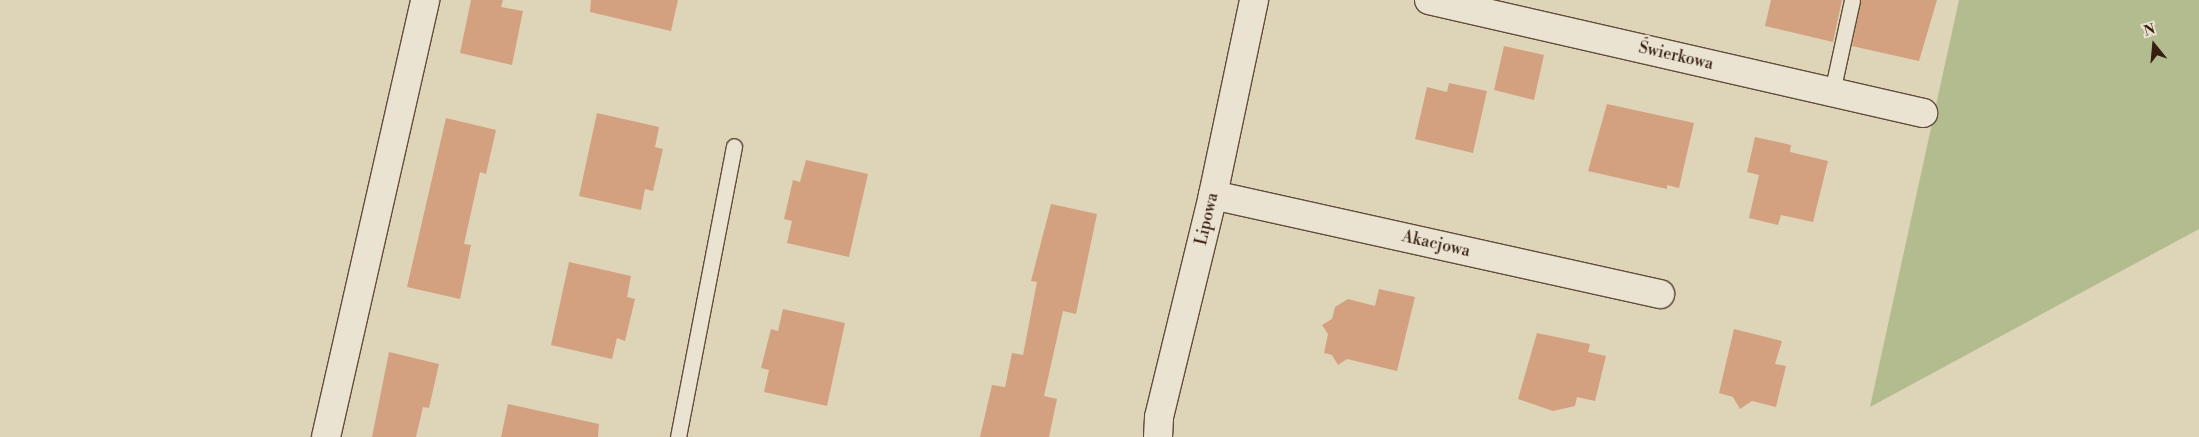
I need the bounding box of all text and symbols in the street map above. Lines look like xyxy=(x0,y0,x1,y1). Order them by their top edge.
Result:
north arrow xyxy=(2129,20,2179,70)
text: N xyxy=(2142,20,2158,41)
street label: Świerkowa xyxy=(1637,38,1715,74)
street label: Lipowa xyxy=(1192,191,1222,247)
street label: Akacjowa xyxy=(1400,227,1472,261)

